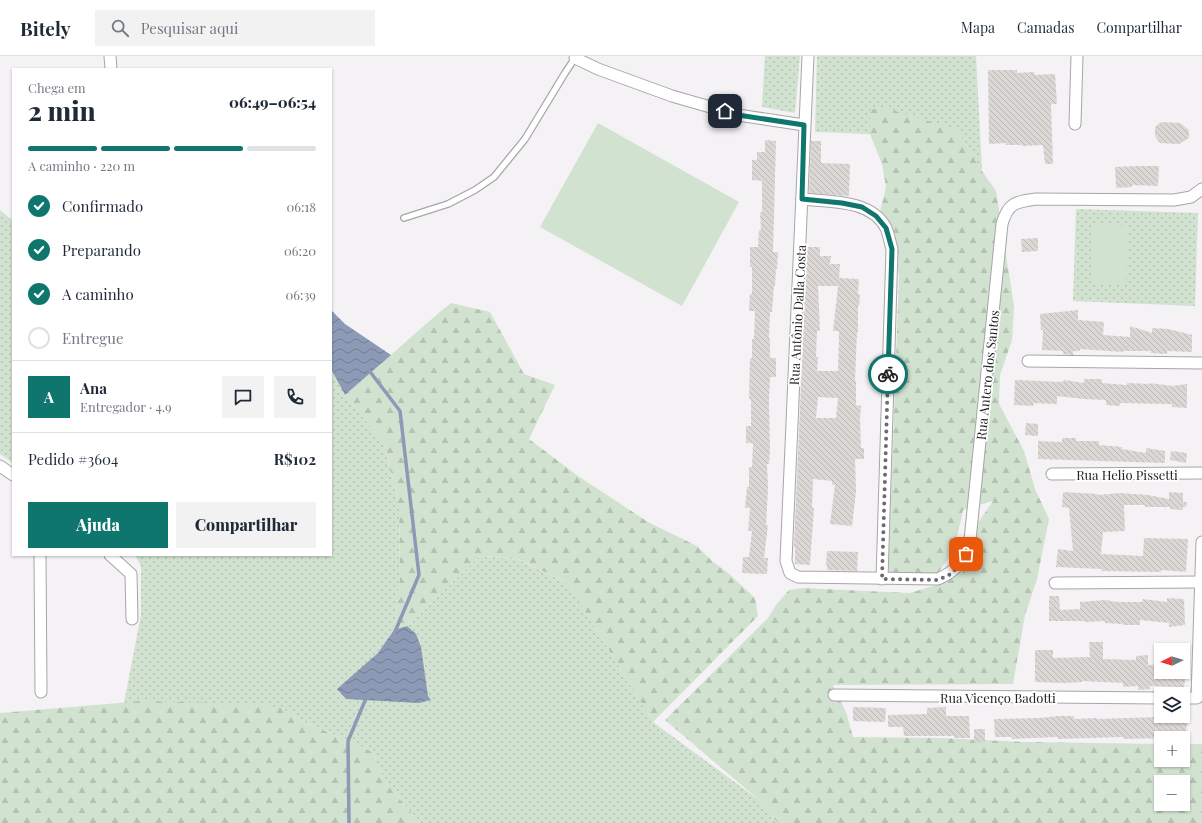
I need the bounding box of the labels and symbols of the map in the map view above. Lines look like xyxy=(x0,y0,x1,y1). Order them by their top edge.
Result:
pin xyxy=(708,94,742,128)
street label: Rua Antônio Dalla Costa xyxy=(785,244,809,386)
street label: Rua Antero dos Santos xyxy=(972,309,1002,441)
courier xyxy=(868,354,908,394)
street label: Rua Helio Pissetti xyxy=(1076,466,1178,483)
pin xyxy=(949,537,983,571)
north arrow xyxy=(1154,643,1190,679)
street label: Rua Vicenço Badotti xyxy=(940,689,1056,706)

